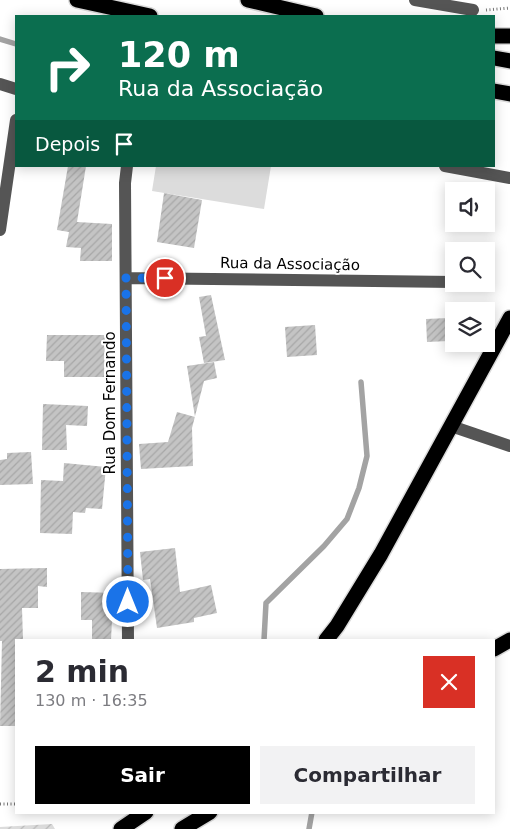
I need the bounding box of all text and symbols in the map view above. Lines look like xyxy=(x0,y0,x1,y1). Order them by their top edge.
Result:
icon: right xyxy=(35,35,100,100)
text: 120 m xyxy=(118,35,240,75)
text: Rua da Associação xyxy=(118,76,323,101)
icon: arrive xyxy=(110,130,138,158)
text: Depois xyxy=(35,133,100,155)
map controls xyxy=(445,182,495,352)
button: sound xyxy=(445,182,495,232)
button: search xyxy=(445,242,495,292)
street label: Rua da Associação xyxy=(220,254,360,274)
pin xyxy=(144,257,186,299)
icon: arrive xyxy=(151,264,179,292)
button: layers xyxy=(445,302,495,352)
street label: Rua Dom Fernando xyxy=(101,331,119,475)
position arrow xyxy=(101,575,153,627)
text: 2 min xyxy=(35,654,129,689)
button: close xyxy=(423,656,475,708)
text: 130 m · 16:35 xyxy=(35,691,148,710)
button: Sair xyxy=(35,746,250,804)
button: Compartilhar xyxy=(260,746,475,804)

